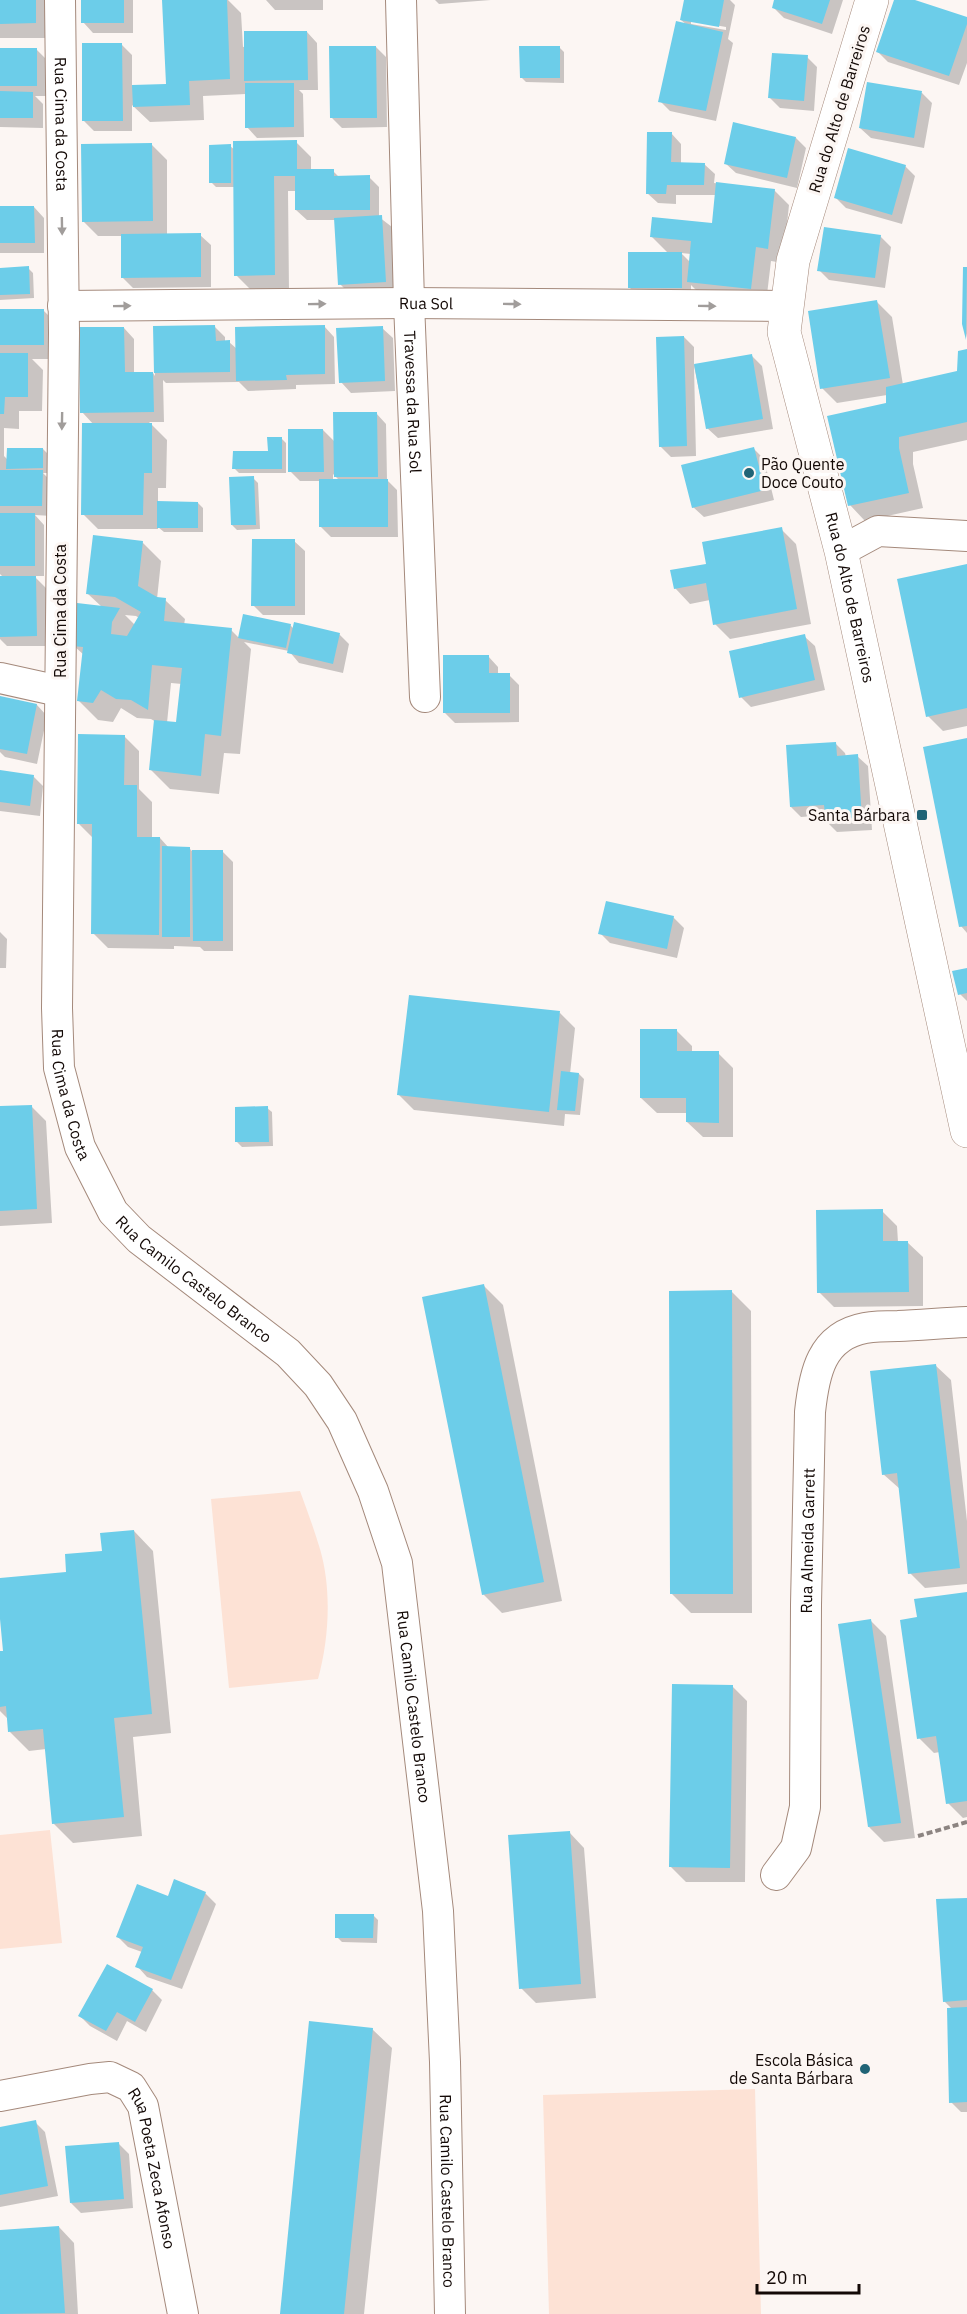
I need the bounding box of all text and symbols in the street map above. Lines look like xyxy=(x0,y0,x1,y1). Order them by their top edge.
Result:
street label: Rua do Alto de Barreiros xyxy=(804,23,874,195)
street label: Rua Cima da Costa xyxy=(51,57,72,192)
one-way arrow xyxy=(57,217,67,236)
street label: Rua Sol xyxy=(399,293,453,313)
one-way arrow xyxy=(307,299,326,308)
one-way arrow xyxy=(502,299,521,309)
one-way arrow xyxy=(112,301,131,310)
one-way arrow xyxy=(697,301,716,311)
street label: Travessa da Rua Sol xyxy=(400,330,426,474)
one-way arrow xyxy=(57,412,67,431)
place label: Pão Quente Doce Couto xyxy=(761,454,845,492)
marker: Pão Quente Doce Couto xyxy=(742,466,756,480)
street label: Rua do Alto de Barreiros xyxy=(821,510,879,685)
street label: Rua Cima da Costa xyxy=(50,543,70,678)
place label: Santa Bárbara xyxy=(808,805,910,825)
marker: Santa Bárbara xyxy=(915,808,929,822)
street label: Rua Cima da Costa xyxy=(48,1028,95,1164)
street label: Rua Camilo Castelo Branco xyxy=(112,1211,276,1347)
street label: Rua Almeida Garrett xyxy=(796,1467,819,1614)
street label: Rua Camilo Castelo Branco xyxy=(393,1609,435,1804)
place label: Escola Básica de Santa Bárbara xyxy=(729,2050,853,2088)
marker: Escola Básica de Santa Bárbara xyxy=(858,2062,872,2076)
street label: Rua Poeta Zeca Afonso xyxy=(124,2084,180,2251)
street label: Rua Camilo Castelo Branco xyxy=(436,2094,459,2288)
scale bar xyxy=(757,2257,859,2295)
text: 20 m xyxy=(766,2266,808,2289)

